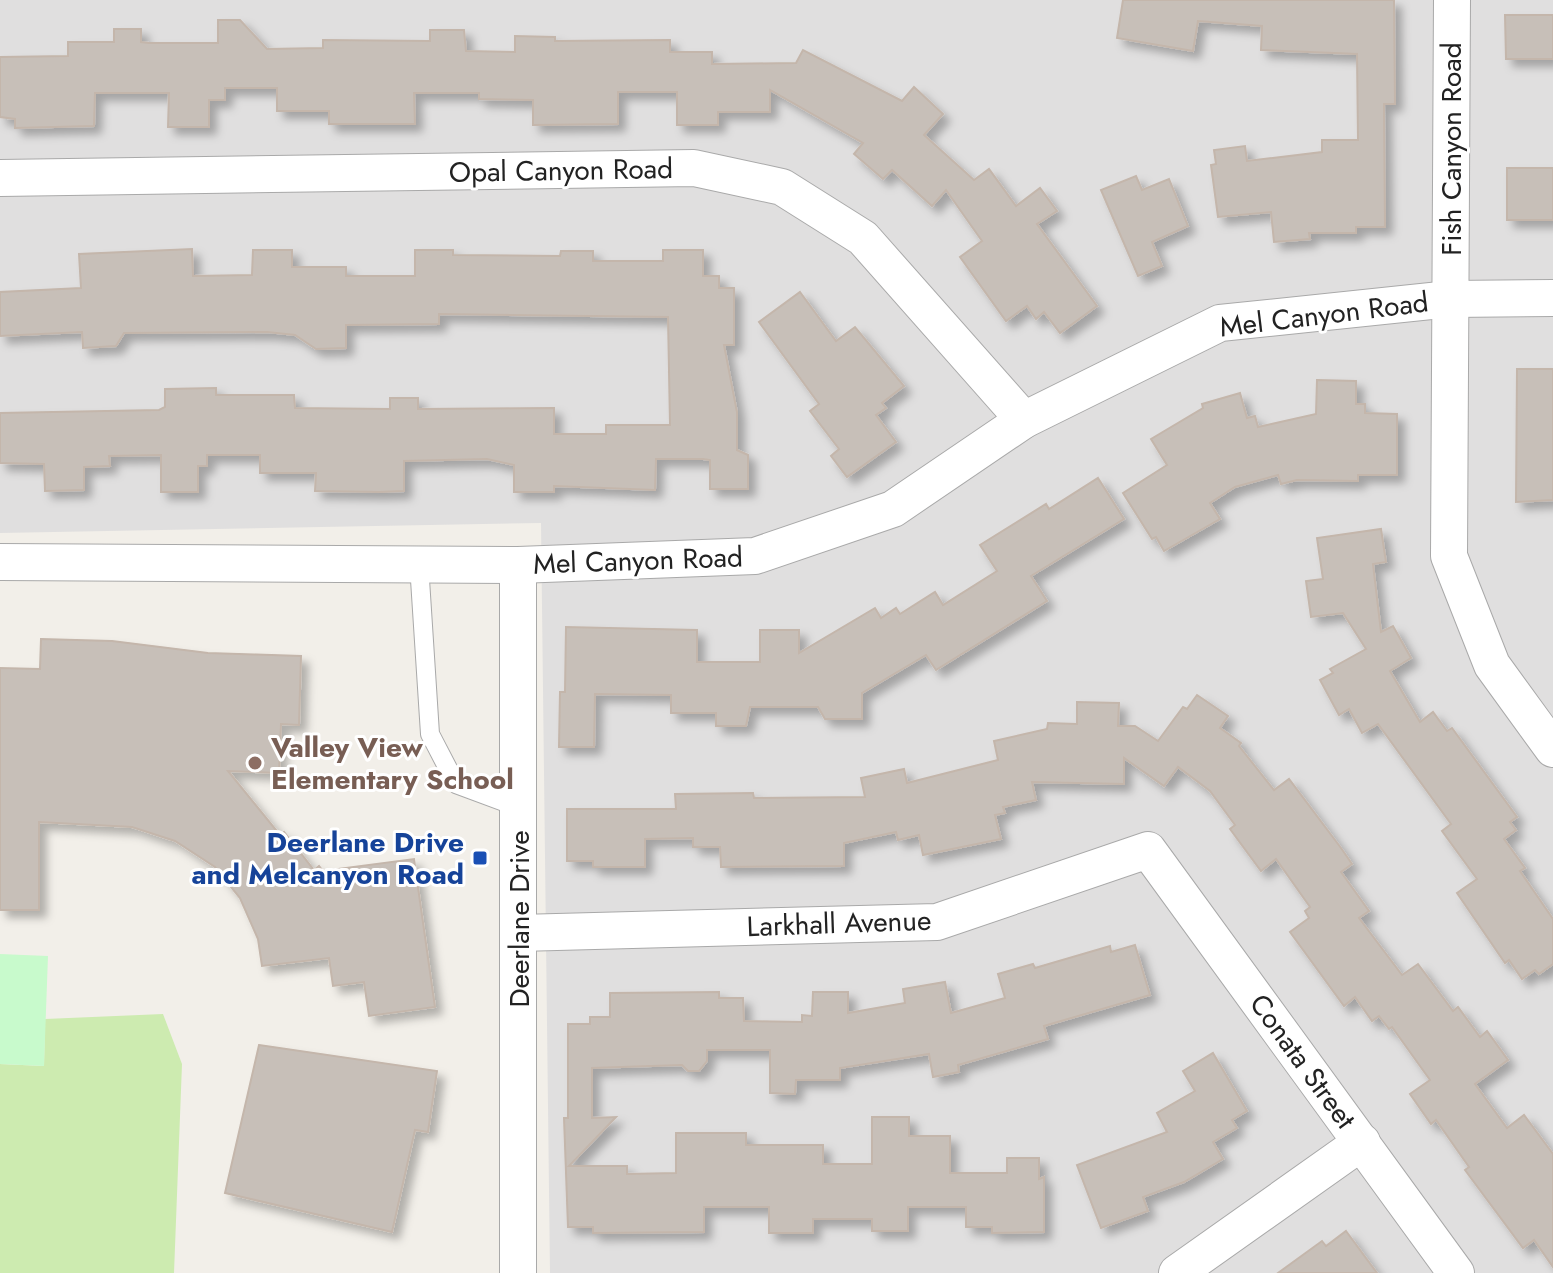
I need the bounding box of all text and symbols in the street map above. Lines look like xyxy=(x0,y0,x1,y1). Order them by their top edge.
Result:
street label: Fish Canyon Road xyxy=(1431,42,1472,256)
street label: Opal Canyon Road xyxy=(449,148,673,193)
street label: Mel Canyon Road xyxy=(1217,281,1431,348)
street label: Mel Canyon Road xyxy=(532,536,744,585)
place label: Valley View Elementary School xyxy=(270,727,514,800)
marker: Valley View Elementary School xyxy=(246,754,264,772)
place label: Deerlane Drive and Melcanyon Road xyxy=(192,822,464,895)
street label: Deerlane Drive xyxy=(499,830,540,1008)
marker: Deerlane Drive and Melcanyon Road xyxy=(471,849,489,867)
street label: Larkhall Avenue xyxy=(746,900,932,947)
street label: Conata Street xyxy=(1240,985,1366,1137)

